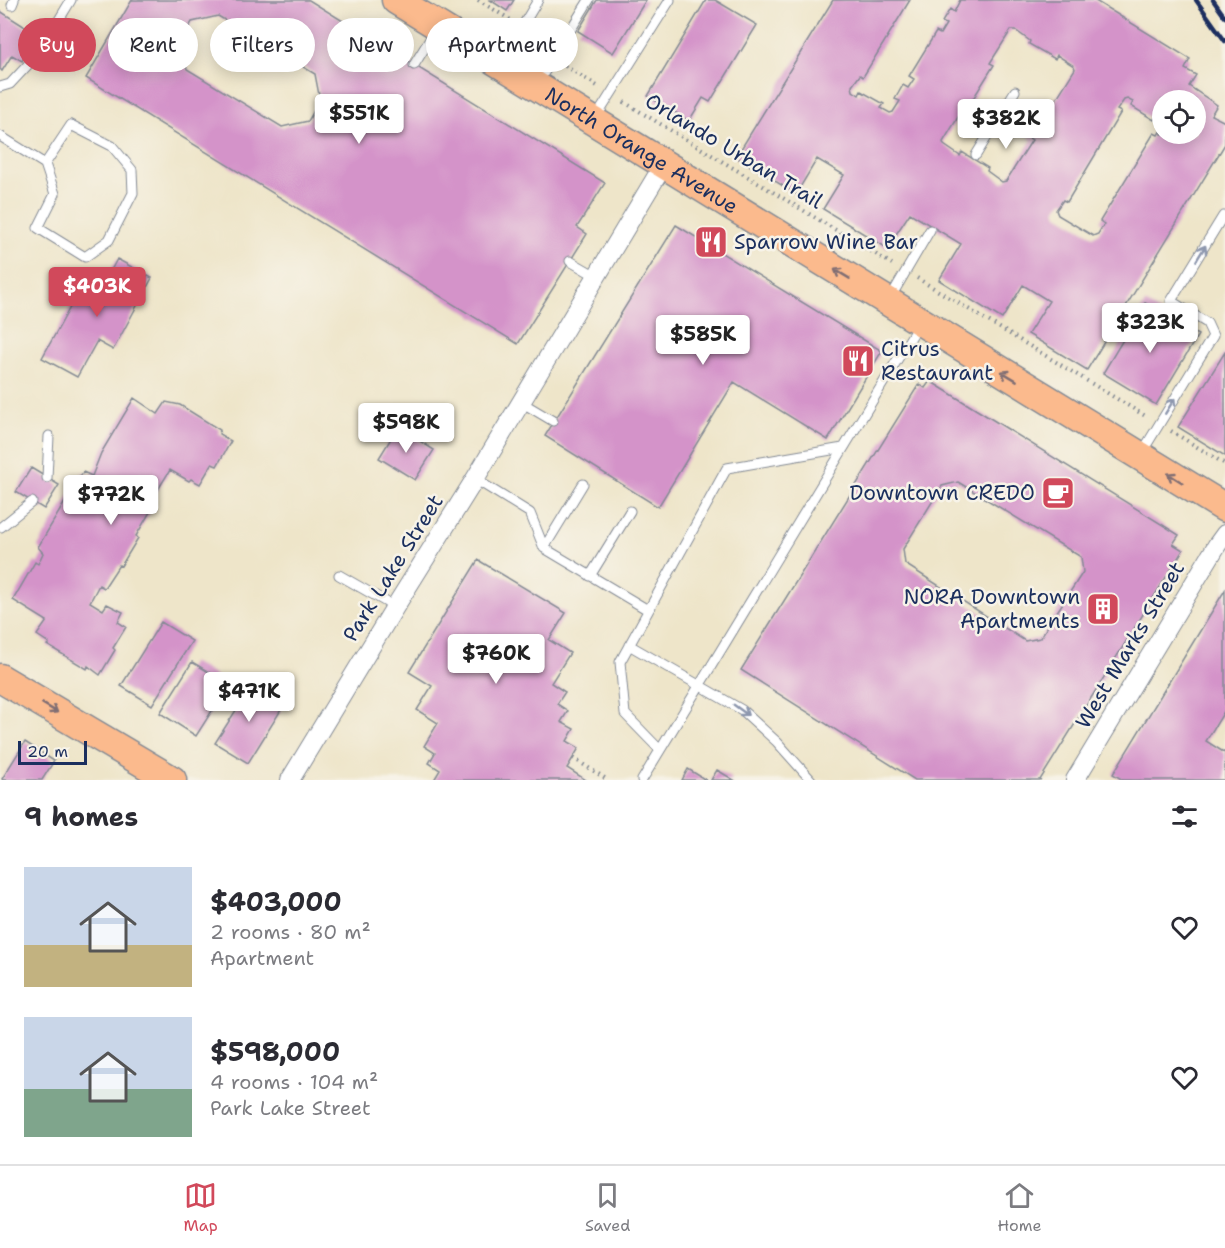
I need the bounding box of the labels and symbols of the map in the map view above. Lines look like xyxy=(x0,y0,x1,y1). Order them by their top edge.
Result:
street label: North Orange Avenue xyxy=(540,81,743,220)
street label: Orlando Urban Trail xyxy=(640,87,829,216)
pin: $551K xyxy=(317,94,401,145)
pin: $382K xyxy=(964,99,1048,150)
restaurant icon: Sparrow Wine Bar xyxy=(693,224,729,260)
place label: Sparrow Wine Bar xyxy=(734,228,918,256)
one-way arrow xyxy=(1195,244,1208,261)
pin: $403K xyxy=(55,267,139,318)
one-way arrow xyxy=(834,268,851,280)
pin: $323K xyxy=(1108,303,1192,354)
pin: $585K xyxy=(661,315,745,366)
place label: Citrus Restaurant xyxy=(881,335,993,387)
restaurant icon: Citrus Restaurant xyxy=(840,343,876,379)
one-way arrow xyxy=(1001,369,1018,381)
one-way arrow xyxy=(1164,398,1176,415)
pin: $598K xyxy=(364,403,448,454)
one-way arrow xyxy=(1167,471,1184,483)
pin: $772K xyxy=(69,475,153,526)
cafe icon: Downtown CREDO xyxy=(1040,475,1076,511)
place label: Downtown CREDO xyxy=(850,479,1035,507)
street label: Park Lake Street xyxy=(336,489,450,647)
street label: West Marks Street xyxy=(1069,556,1191,734)
place label: NORA Downtown Apartments xyxy=(903,583,1080,635)
building icon: NORA Downtown Apartments xyxy=(1085,591,1121,627)
pin: $760K xyxy=(454,634,538,685)
pin: $471K xyxy=(207,672,291,723)
one-way arrow xyxy=(41,703,58,715)
one-way arrow xyxy=(732,704,748,717)
scale bar xyxy=(18,738,87,766)

